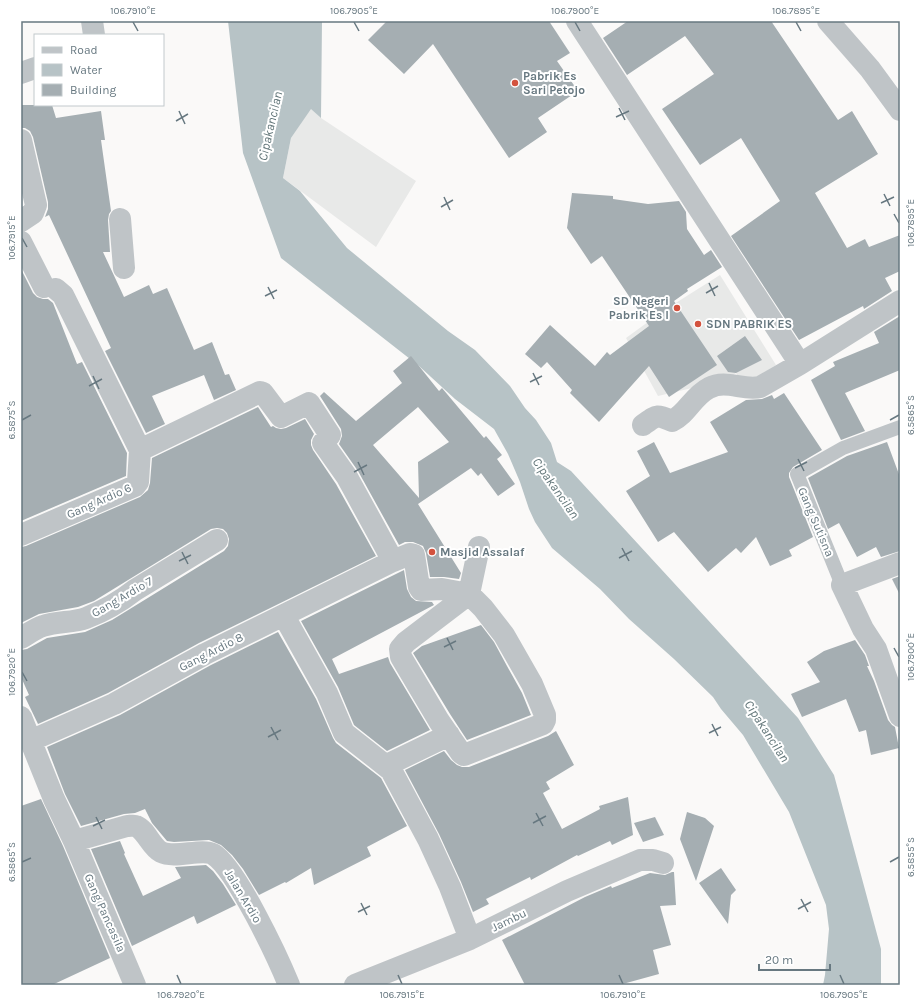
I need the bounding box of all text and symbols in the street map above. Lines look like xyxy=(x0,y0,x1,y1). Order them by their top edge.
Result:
text: 106.7910°E xyxy=(110,5,156,17)
text: 106.7905°E xyxy=(330,5,378,17)
text: 106.7900°E xyxy=(551,5,599,17)
text: 106.7895°E xyxy=(772,5,820,17)
legend xyxy=(34,34,164,106)
text: Road xyxy=(70,43,98,57)
text: Water xyxy=(70,63,103,77)
place label: Pabrik Es Sari Petojo xyxy=(523,69,585,97)
marker: Pabrik Es Sari Petojo xyxy=(510,78,520,88)
text: Building xyxy=(70,83,117,97)
water label: Cipakancilan xyxy=(255,90,285,162)
text: 106.7895°E xyxy=(905,199,917,247)
text: 106.7915°E xyxy=(6,215,18,261)
place label: SD Negeri Pabrik Es I xyxy=(609,294,669,322)
marker: SD Negeri Pabrik Es I xyxy=(672,303,682,313)
place label: SDN PABRIK ES xyxy=(706,317,792,331)
marker: SDN PABRIK ES xyxy=(693,319,703,329)
text: 6.5865°S xyxy=(905,395,917,435)
text: 6.5875°S xyxy=(6,400,18,440)
water label: Cipakancilan xyxy=(530,455,582,521)
street label: Gang Ardio 6 xyxy=(64,480,134,522)
street label: Gang Sutisna xyxy=(795,485,837,559)
place label: Masjid Assalaf xyxy=(440,545,525,559)
marker: Masjid Assalaf xyxy=(427,547,437,557)
street label: Gang Ardio 7 xyxy=(89,574,155,620)
street label: Gang Ardio 8 xyxy=(177,630,245,674)
text: 106.7900°E xyxy=(905,633,917,681)
text: 106.7920°E xyxy=(6,648,18,696)
water label: Cipakancilan xyxy=(741,697,793,765)
text: 6.5855°S xyxy=(905,837,917,877)
text: 6.5865°S xyxy=(6,842,18,882)
street label: Jalan Ardio xyxy=(222,867,264,925)
street label: Gang Pancasila xyxy=(81,872,129,954)
street label: Jambu xyxy=(489,906,529,934)
scale bar xyxy=(759,946,830,972)
text: 20 m xyxy=(765,953,793,967)
text: 106.7920°E xyxy=(157,989,205,1001)
text: 106.7915°E xyxy=(379,989,425,1001)
text: 106.7910°E xyxy=(600,989,646,1001)
text: 106.7905°E xyxy=(820,989,868,1001)

